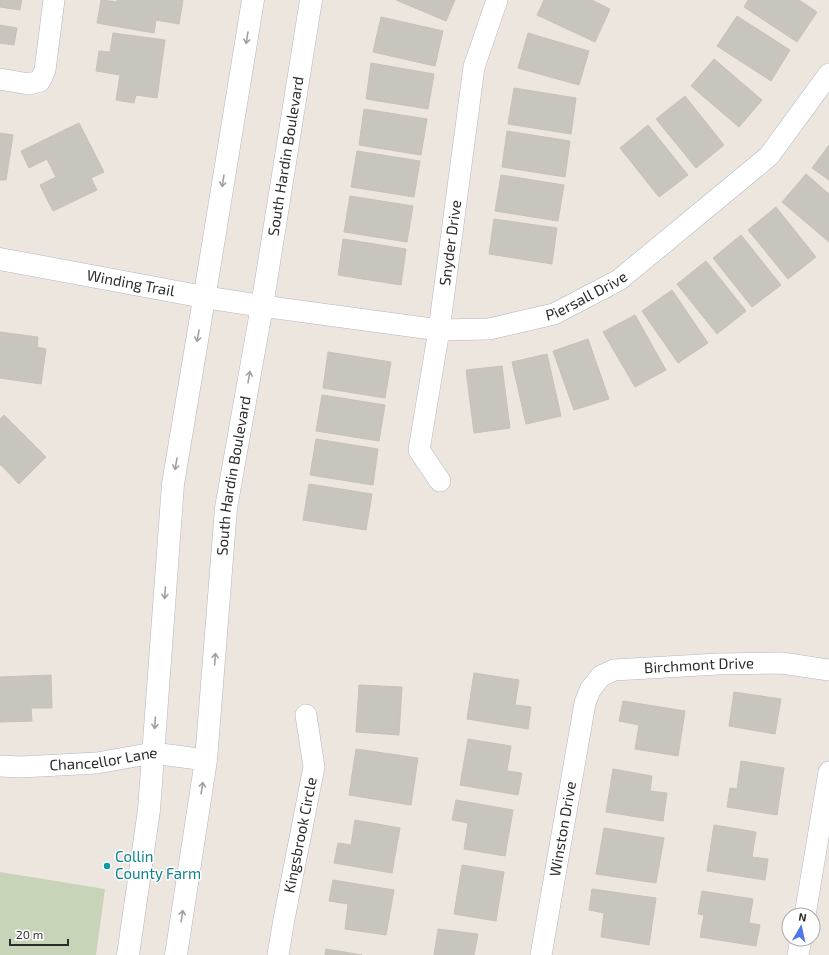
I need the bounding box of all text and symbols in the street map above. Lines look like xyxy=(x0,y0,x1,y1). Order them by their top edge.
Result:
one-way arrow xyxy=(243,32,251,45)
street label: South Hardin Boulevard xyxy=(263,75,307,237)
one-way arrow xyxy=(219,174,227,187)
street label: Snyder Drive xyxy=(435,199,464,287)
street label: Winding Trail xyxy=(86,265,177,299)
street label: Piersall Drive xyxy=(544,267,631,324)
one-way arrow xyxy=(194,329,202,342)
one-way arrow xyxy=(245,371,253,384)
street label: South Hardin Boulevard xyxy=(212,394,254,556)
one-way arrow xyxy=(172,457,180,470)
one-way arrow xyxy=(161,587,168,600)
one-way arrow xyxy=(211,653,218,666)
street label: Birchmont Drive xyxy=(643,653,754,676)
one-way arrow xyxy=(152,716,159,729)
street label: Chancellor Lane xyxy=(49,743,159,773)
street label: Kingsbrook Circle xyxy=(279,775,320,894)
street label: Winston Drive xyxy=(545,780,579,878)
one-way arrow xyxy=(198,782,206,795)
place label: Collin County Farm xyxy=(115,847,201,882)
marker: Collin County Farm xyxy=(102,861,112,871)
north arrow xyxy=(781,907,821,947)
one-way arrow xyxy=(178,910,186,923)
text: N xyxy=(798,910,808,924)
scale bar xyxy=(10,921,68,947)
text: 20 m xyxy=(16,927,43,941)

